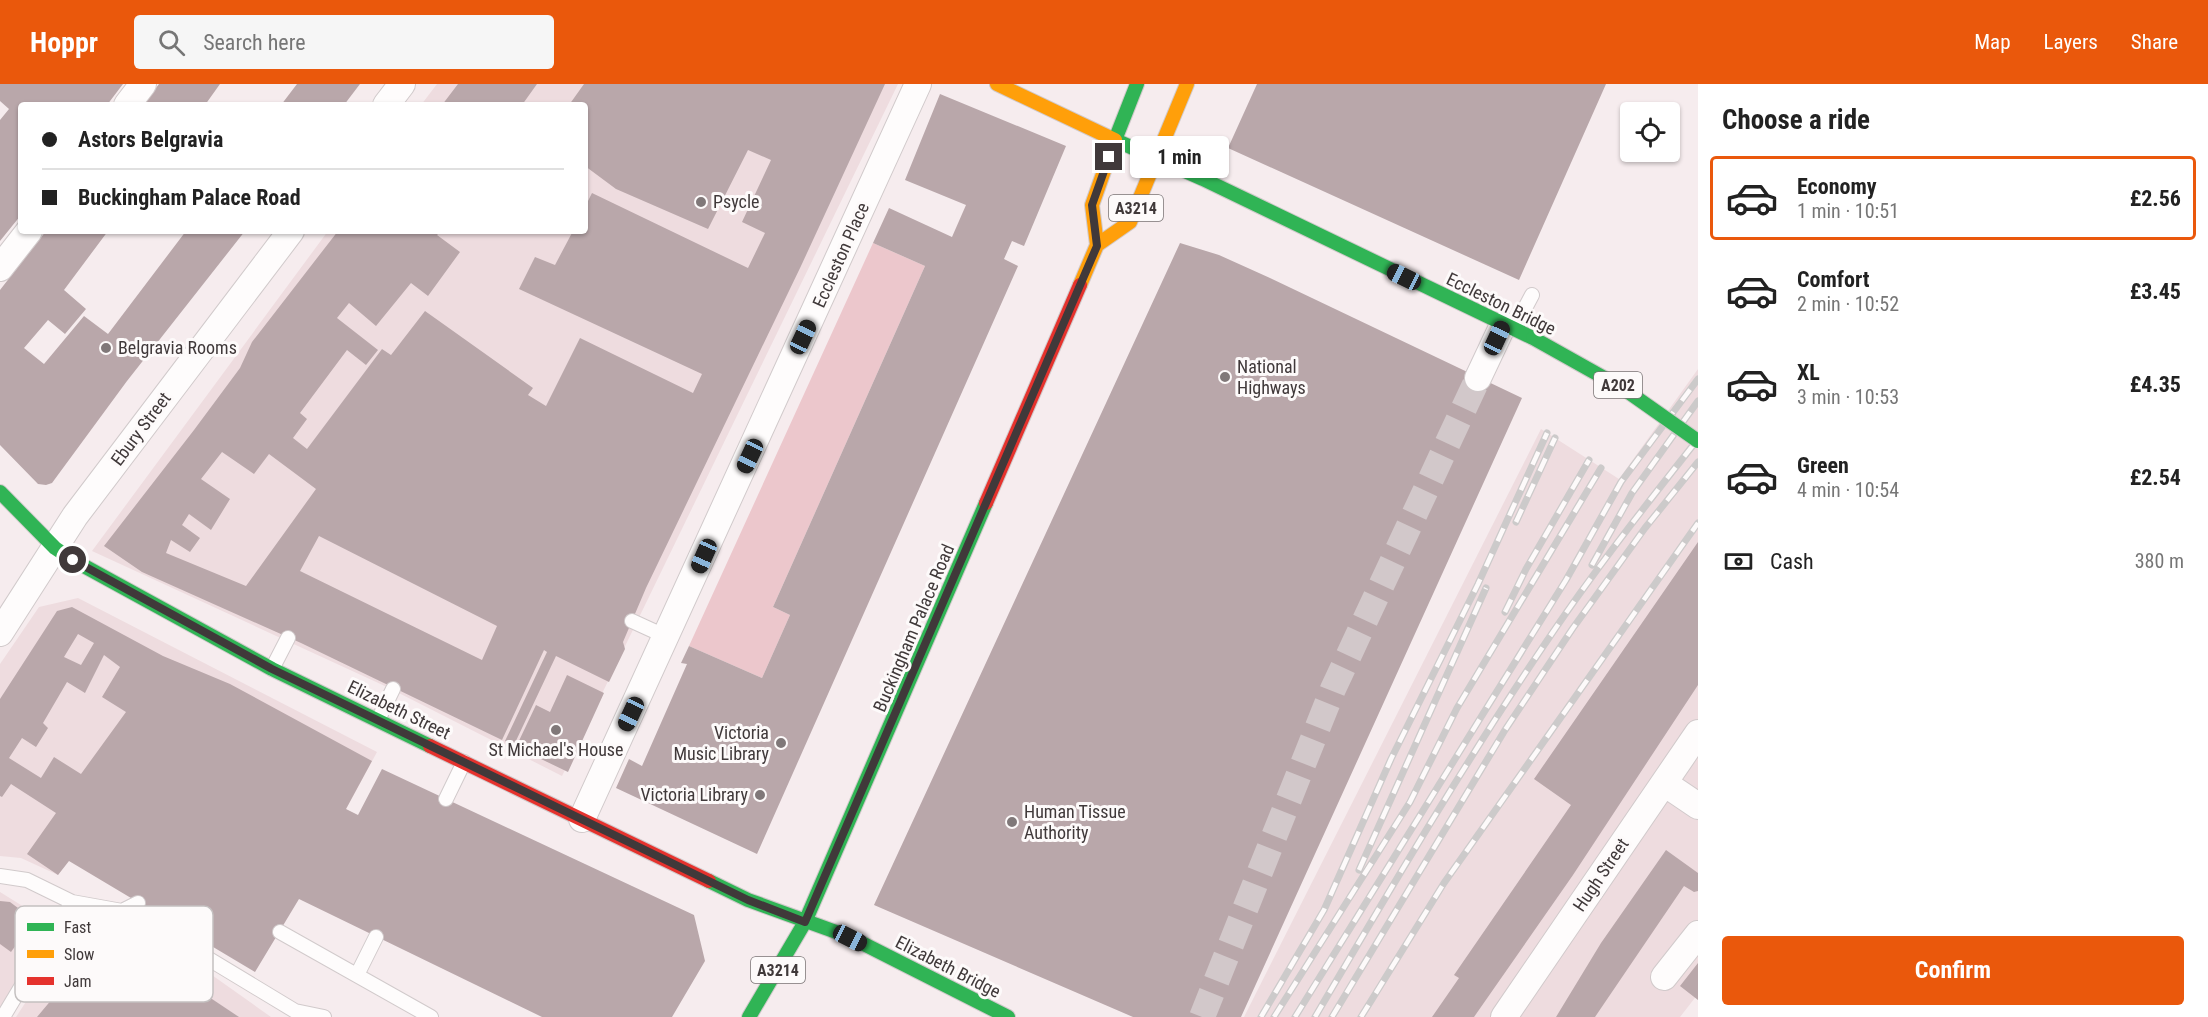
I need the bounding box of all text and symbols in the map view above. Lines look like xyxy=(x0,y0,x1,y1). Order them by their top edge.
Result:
search box xyxy=(134,15,554,69)
text: Hoppr xyxy=(30,26,98,59)
icon: search xyxy=(155,26,188,59)
text: Search here xyxy=(203,30,305,55)
text: Map xyxy=(1974,30,2011,54)
text: Layers xyxy=(2044,30,2098,54)
text: Share xyxy=(2131,30,2178,54)
map controls xyxy=(1620,102,1680,162)
button: locate xyxy=(1620,102,1680,162)
text: Choose a ride xyxy=(1722,104,1870,136)
text: Astors Belgravia xyxy=(78,127,223,152)
callout: 1 min xyxy=(1130,136,1229,178)
route end xyxy=(1095,143,1122,170)
text: 1 min xyxy=(1157,145,1202,169)
icon: car xyxy=(1725,171,1779,225)
text: Economy xyxy=(1797,174,1877,199)
text: Buckingham Palace Road xyxy=(78,185,301,210)
text: £2.56 xyxy=(2130,186,2181,211)
place label: Psycle xyxy=(713,191,759,212)
marker: Psycle xyxy=(694,195,708,209)
road number: A3214 xyxy=(1109,195,1163,221)
street label: Eccleston Place xyxy=(808,199,873,311)
text: 1 min · 10:51 xyxy=(1797,199,1899,223)
car xyxy=(1384,261,1424,293)
icon: car xyxy=(1725,264,1779,318)
text: Comfort xyxy=(1797,267,1870,292)
street label: Eccleston Bridge xyxy=(1443,268,1559,339)
text: £3.45 xyxy=(2130,279,2181,304)
text: 2 min · 10:52 xyxy=(1797,292,1899,316)
car xyxy=(787,317,819,357)
car xyxy=(1481,318,1513,358)
place label: Belgravia Rooms xyxy=(118,337,237,358)
marker: Belgravia Rooms xyxy=(99,341,113,355)
place label: National Highways xyxy=(1237,356,1306,398)
icon: car xyxy=(1725,357,1779,411)
text: XL xyxy=(1797,360,1820,385)
marker: National Highways xyxy=(1218,370,1232,384)
road number: A202 xyxy=(1594,372,1642,398)
text: £4.35 xyxy=(2130,372,2181,397)
text: 3 min · 10:53 xyxy=(1797,385,1899,409)
street label: Ebury Street xyxy=(106,388,175,469)
car xyxy=(734,436,766,476)
icon: car xyxy=(1725,450,1779,504)
text: Green xyxy=(1797,453,1849,478)
text: £2.54 xyxy=(2130,465,2181,490)
text: 4 min · 10:54 xyxy=(1797,478,1899,502)
car xyxy=(688,536,720,576)
street label: Buckingham Palace Road xyxy=(869,541,958,715)
icon: cash xyxy=(1722,545,1755,578)
route start xyxy=(59,546,86,573)
text: Cash xyxy=(1770,549,1814,574)
text: 380 m xyxy=(2135,549,2184,573)
street label: Elizabeth Street xyxy=(345,676,454,743)
car xyxy=(615,694,647,734)
place label: Victoria Music Library xyxy=(673,722,770,764)
marker: St Michael's House xyxy=(549,723,563,737)
marker: Victoria Music Library xyxy=(774,736,788,750)
place label: St Michael's House xyxy=(488,739,624,760)
place label: Victoria Library xyxy=(640,784,748,805)
marker: Victoria Library xyxy=(753,788,767,802)
place label: Human Tissue Authority xyxy=(1024,801,1126,843)
marker: Human Tissue Authority xyxy=(1005,815,1019,829)
street label: Hugh Street xyxy=(1568,834,1633,915)
legend xyxy=(15,906,213,1002)
text: Fast xyxy=(64,918,91,937)
car xyxy=(830,922,870,954)
street label: Elizabeth Bridge xyxy=(892,931,1004,1002)
button: Confirm xyxy=(1722,936,2184,1005)
text: Slow xyxy=(64,945,94,964)
road number: A3214 xyxy=(751,957,805,983)
text: Jam xyxy=(64,972,91,991)

